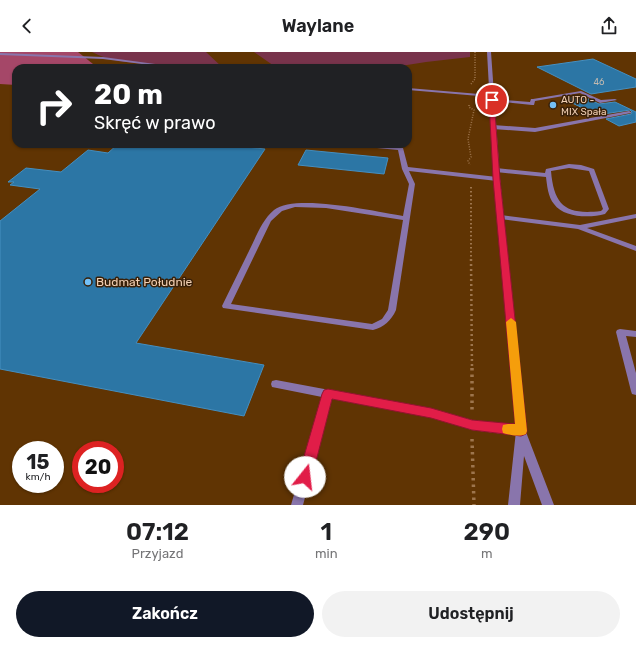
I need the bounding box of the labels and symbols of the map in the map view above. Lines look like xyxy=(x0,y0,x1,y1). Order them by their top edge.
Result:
house number: 46 xyxy=(593,77,605,87)
pin xyxy=(475,83,509,117)
place label: AUTO - MIX Spała xyxy=(561,94,606,118)
marker: AUTO - MIX Spała xyxy=(548,100,558,110)
place label: Budmat Południe xyxy=(96,275,193,289)
marker: Budmat Południe xyxy=(83,277,93,287)
speed limit sign: 20 xyxy=(72,441,124,493)
position arrow xyxy=(284,456,326,498)

